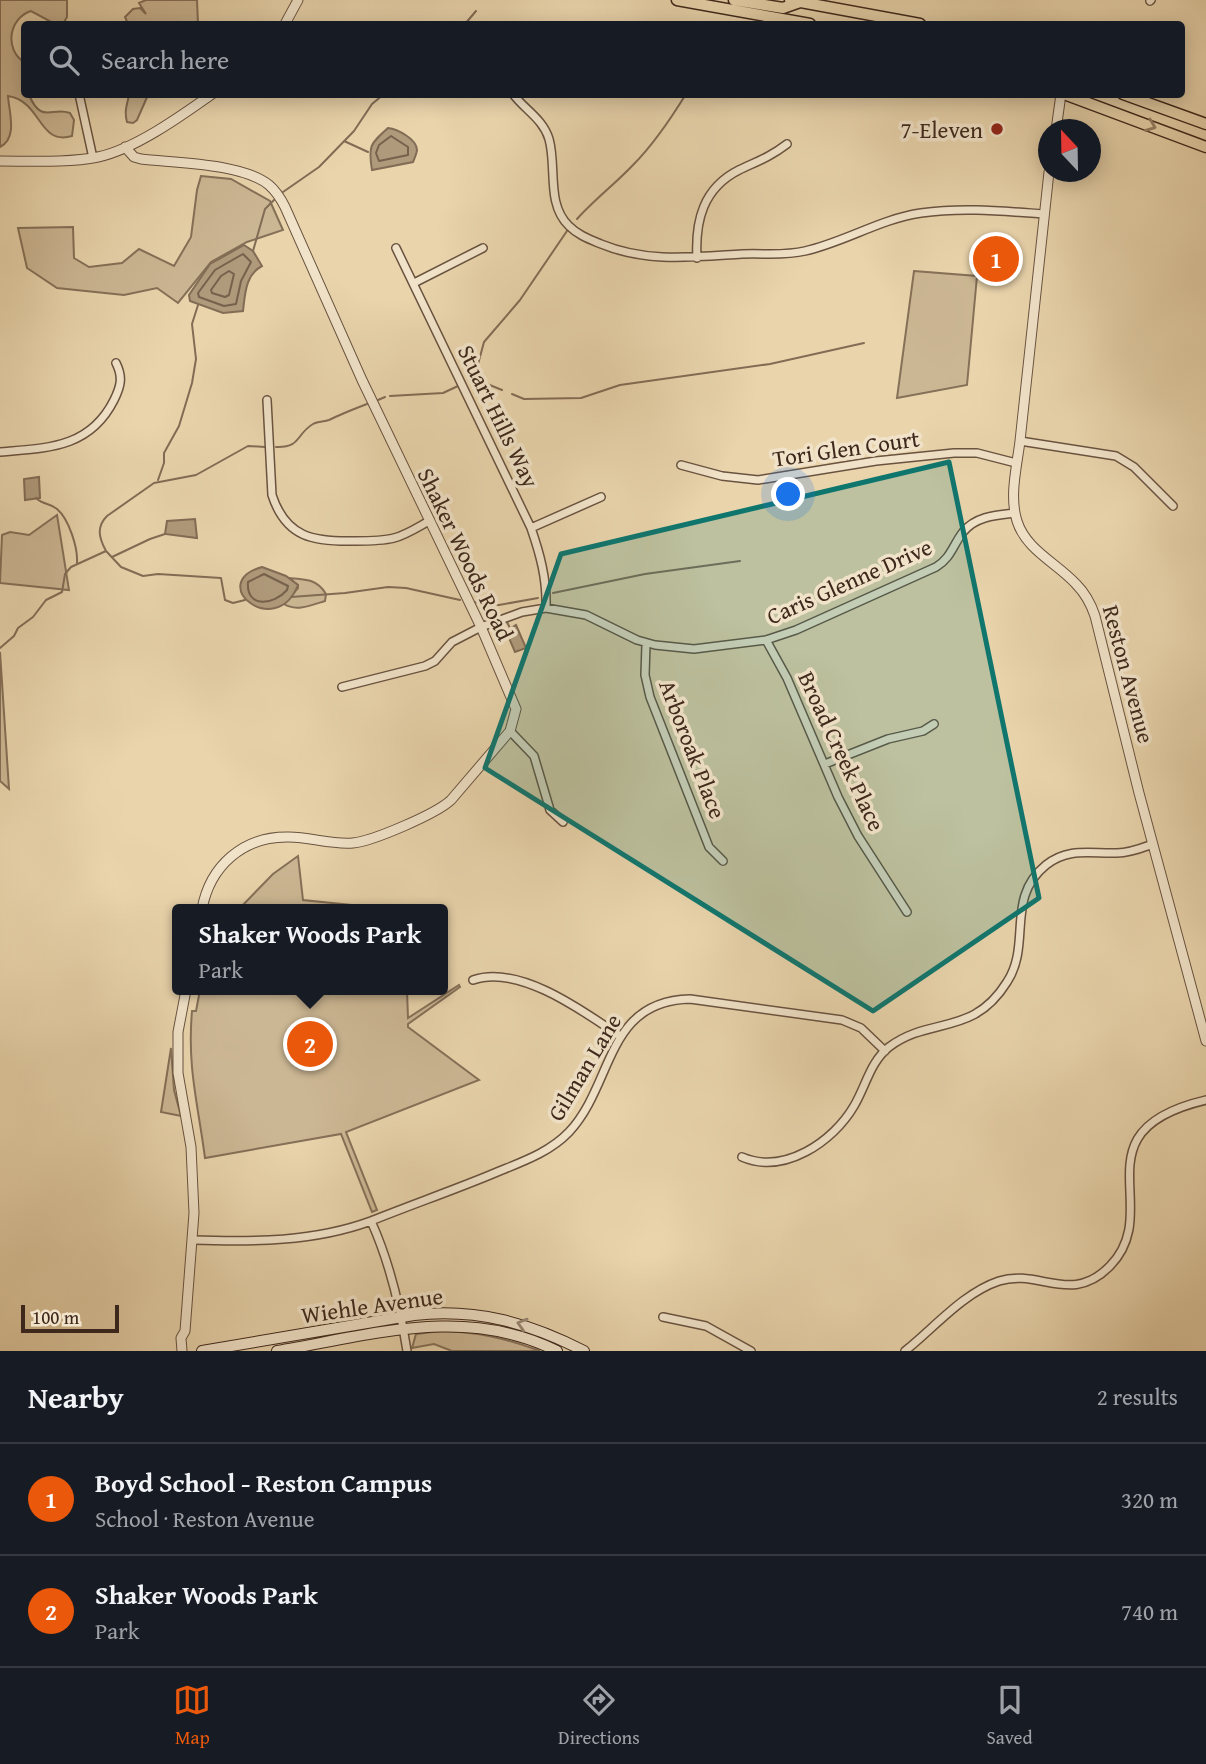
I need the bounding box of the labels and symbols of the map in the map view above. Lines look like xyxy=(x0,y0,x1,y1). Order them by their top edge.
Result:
place label: 7-Eleven xyxy=(901,113,983,146)
one-way arrow xyxy=(1144,118,1156,132)
north arrow xyxy=(1038,119,1101,182)
marker: 7-Eleven xyxy=(989,121,1005,137)
pin: 1 xyxy=(973,233,1019,285)
street label: Stuart Hills Way xyxy=(450,339,548,493)
street label: Tori Glen Court xyxy=(771,421,921,475)
street label: Shaker Woods Road xyxy=(410,462,522,646)
your location xyxy=(771,477,805,511)
street label: Caris Glenne Drive xyxy=(761,530,937,632)
street label: Reston Avenue xyxy=(1095,601,1163,747)
street label: Broad Creek Place xyxy=(791,666,893,836)
street label: Arboroak Place xyxy=(651,675,735,823)
street label: Gilman Lane xyxy=(539,1007,629,1127)
pin: 2 xyxy=(287,1018,333,1070)
street label: Wiehle Avenue xyxy=(299,1279,445,1331)
scale bar xyxy=(21,1302,119,1334)
one-way arrow xyxy=(516,1318,528,1333)

